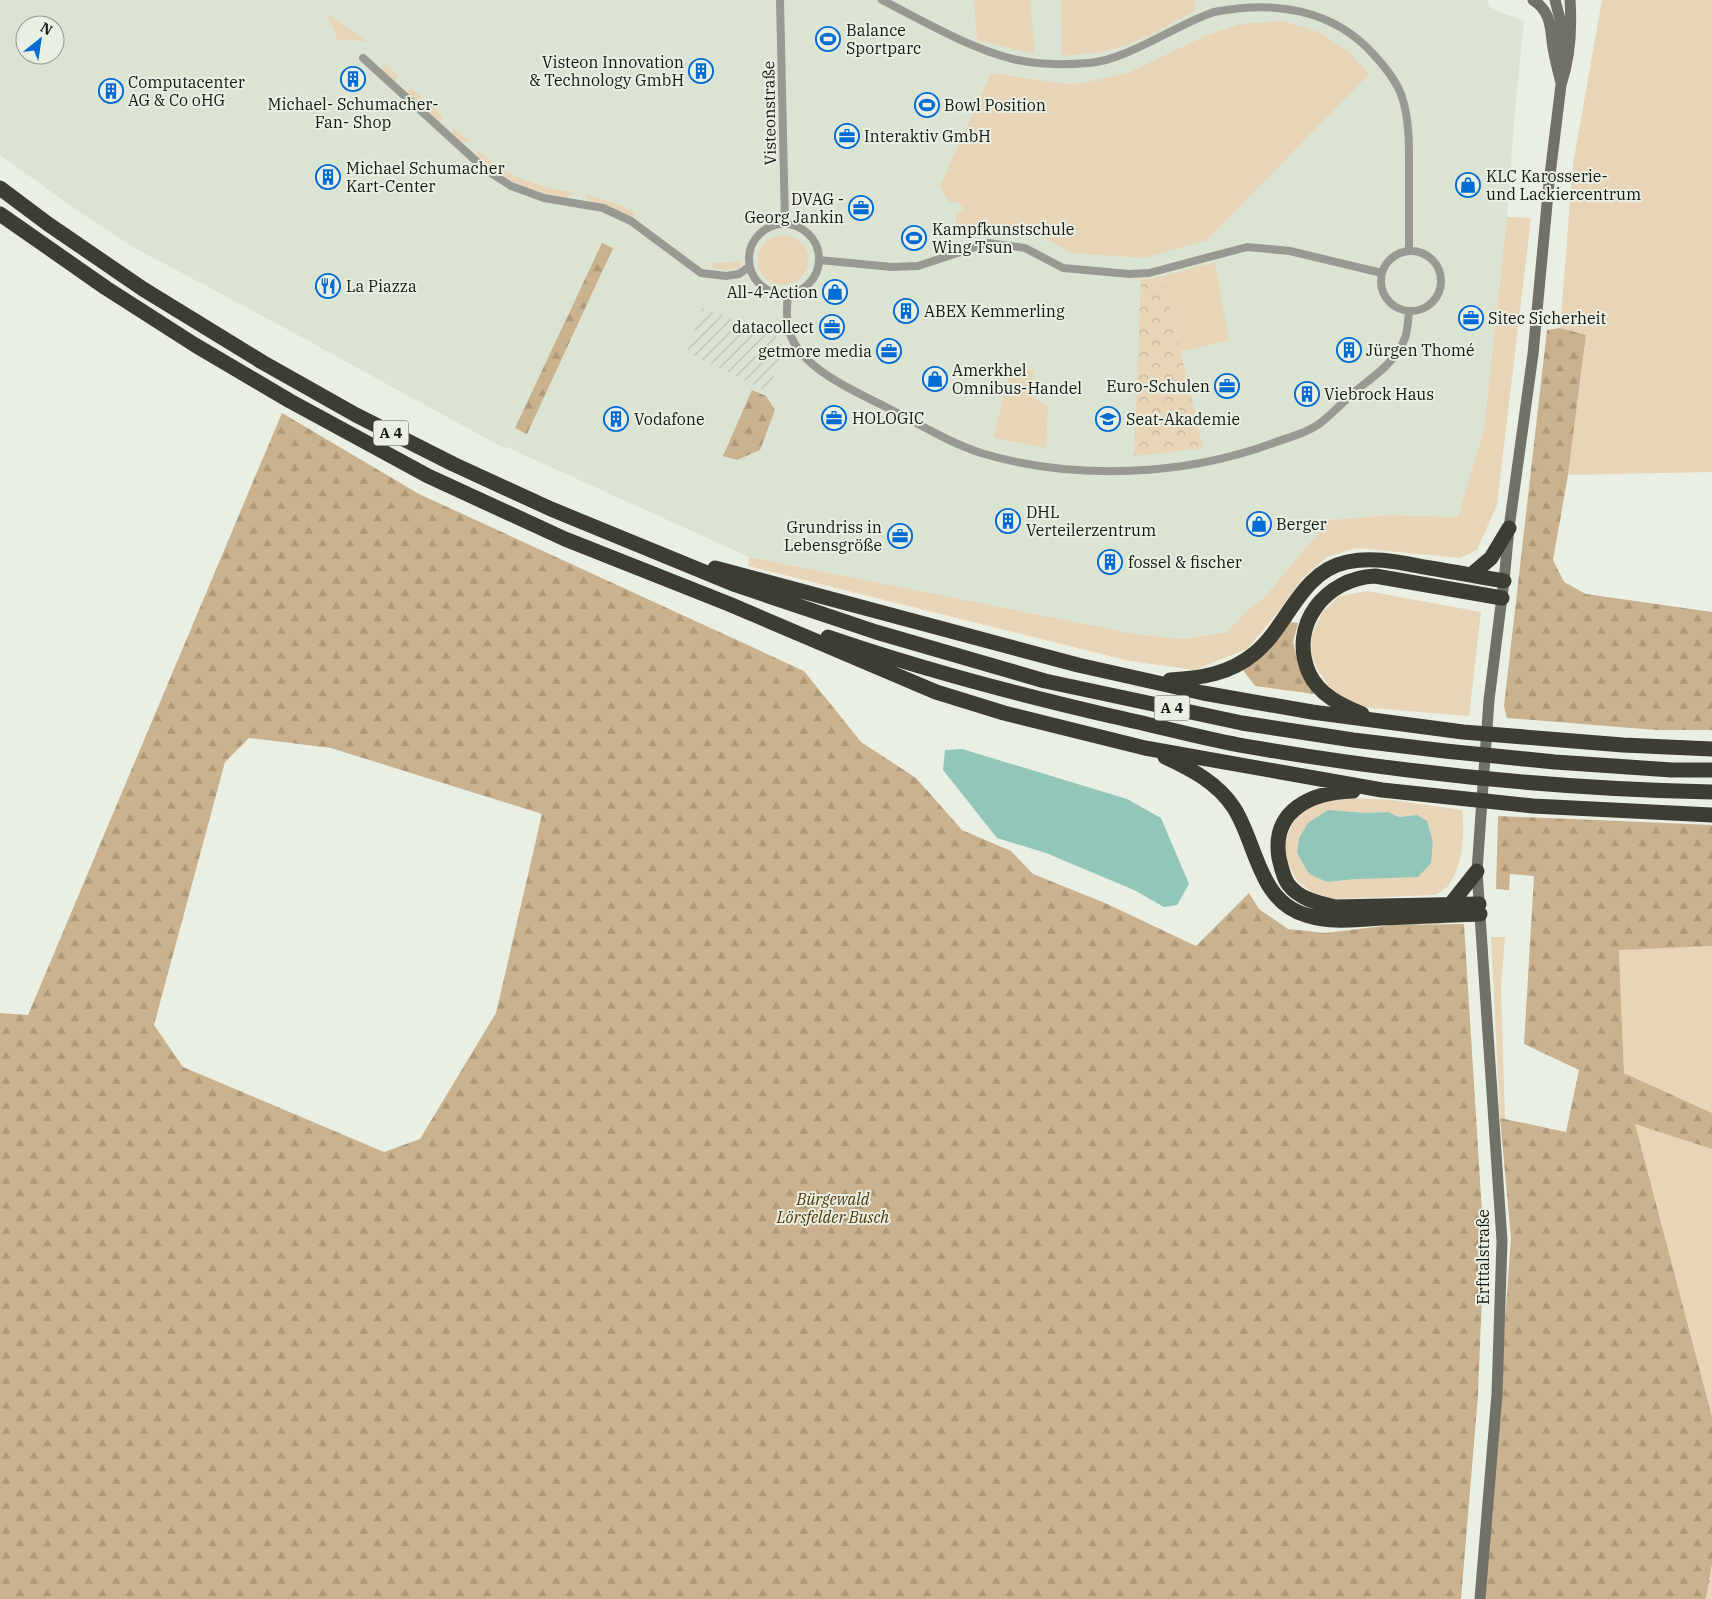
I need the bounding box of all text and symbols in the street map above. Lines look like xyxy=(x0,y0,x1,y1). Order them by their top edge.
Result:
north arrow xyxy=(15,15,65,65)
text: N xyxy=(37,18,56,39)
place label: Balance Sportparc xyxy=(846,20,921,58)
sports icon: Balance Sportparc xyxy=(815,26,841,52)
place label: Visteon Innovation & Technology GmbH xyxy=(529,52,684,90)
building icon: Visteon Innovation & Technology GmbH xyxy=(688,58,714,84)
street label: Visteonstraße xyxy=(758,61,780,165)
building icon: Michael- Schumacher- Fan- Shop xyxy=(340,66,366,92)
place label: Computacenter AG & Co oHG xyxy=(128,72,245,110)
building icon: Computacenter AG & Co oHG xyxy=(98,78,124,104)
sports icon: Bowl Position xyxy=(914,92,940,118)
place label: Michael- Schumacher- Fan- Shop xyxy=(268,94,438,132)
place label: Bowl Position xyxy=(944,95,1046,115)
office icon: Interaktiv GmbH xyxy=(834,123,860,149)
place label: Interaktiv GmbH xyxy=(864,126,991,146)
place label: Michael Schumacher Kart-Center xyxy=(346,158,505,196)
building icon: Michael Schumacher Kart-Center xyxy=(315,164,341,190)
place label: KLC Karosserie- und Lackiercentrum xyxy=(1486,166,1641,204)
shop icon: KLC Karosserie- und Lackiercentrum xyxy=(1455,172,1481,198)
place label: DVAG - Georg Jankin xyxy=(745,189,844,227)
office icon: DVAG - Georg Jankin xyxy=(848,195,874,221)
place label: Kampfkunstschule Wing Tsun xyxy=(932,219,1074,257)
sports icon: Kampfkunstschule Wing Tsun xyxy=(901,225,927,251)
restaurant icon: La Piazza xyxy=(315,273,341,299)
place label: La Piazza xyxy=(346,276,417,296)
shop icon: All-4-Action xyxy=(822,279,848,305)
place label: All-4-Action xyxy=(727,282,818,302)
building icon: ABEX Kemmerling xyxy=(893,298,919,324)
place label: ABEX Kemmerling xyxy=(924,301,1065,321)
office icon: Sitec Sicherheit xyxy=(1458,305,1484,331)
place label: Sitec Sicherheit xyxy=(1488,308,1607,328)
office icon: datacollect xyxy=(819,314,845,340)
place label: datacollect xyxy=(732,317,814,337)
building icon: Jürgen Thomé xyxy=(1336,337,1362,363)
office icon: getmore media xyxy=(876,338,902,364)
place label: Jürgen Thomé xyxy=(1366,340,1475,360)
place label: getmore media xyxy=(758,341,872,361)
place label: Amerkhel Omnibus-Handel xyxy=(952,360,1082,398)
shop icon: Amerkhel Omnibus-Handel xyxy=(922,366,948,392)
office icon: Euro-Schulen xyxy=(1214,373,1240,399)
place label: Euro-Schulen xyxy=(1106,376,1210,396)
building icon: Viebrock Haus xyxy=(1294,381,1320,407)
place label: Viebrock Haus xyxy=(1324,384,1434,404)
office icon: HOLOGIC xyxy=(821,405,847,431)
building icon: Vodafone xyxy=(603,406,629,432)
school or university icon: Seat-Akademie xyxy=(1095,406,1121,432)
place label: HOLOGIC xyxy=(852,408,924,428)
place label: Vodafone xyxy=(634,409,705,429)
place label: Seat-Akademie xyxy=(1126,409,1240,429)
road number: A 4 xyxy=(374,420,408,446)
place label: DHL Verteilerzentrum xyxy=(1026,502,1156,540)
building icon: DHL Verteilerzentrum xyxy=(995,508,1021,534)
shop icon: Berger xyxy=(1246,511,1272,537)
place label: Berger xyxy=(1276,514,1327,534)
place label: Grundriss in Lebensgröße xyxy=(784,517,882,555)
office icon: Grundriss in Lebensgröße xyxy=(887,523,913,549)
building icon: fossel & fischer xyxy=(1097,549,1123,575)
place label: fossel & fischer xyxy=(1128,552,1242,572)
road number: A 4 xyxy=(1154,696,1190,720)
park label: Bürgewald Lörsfelder Busch xyxy=(776,1189,889,1227)
street label: Erfttalstraße xyxy=(1473,1209,1493,1305)

